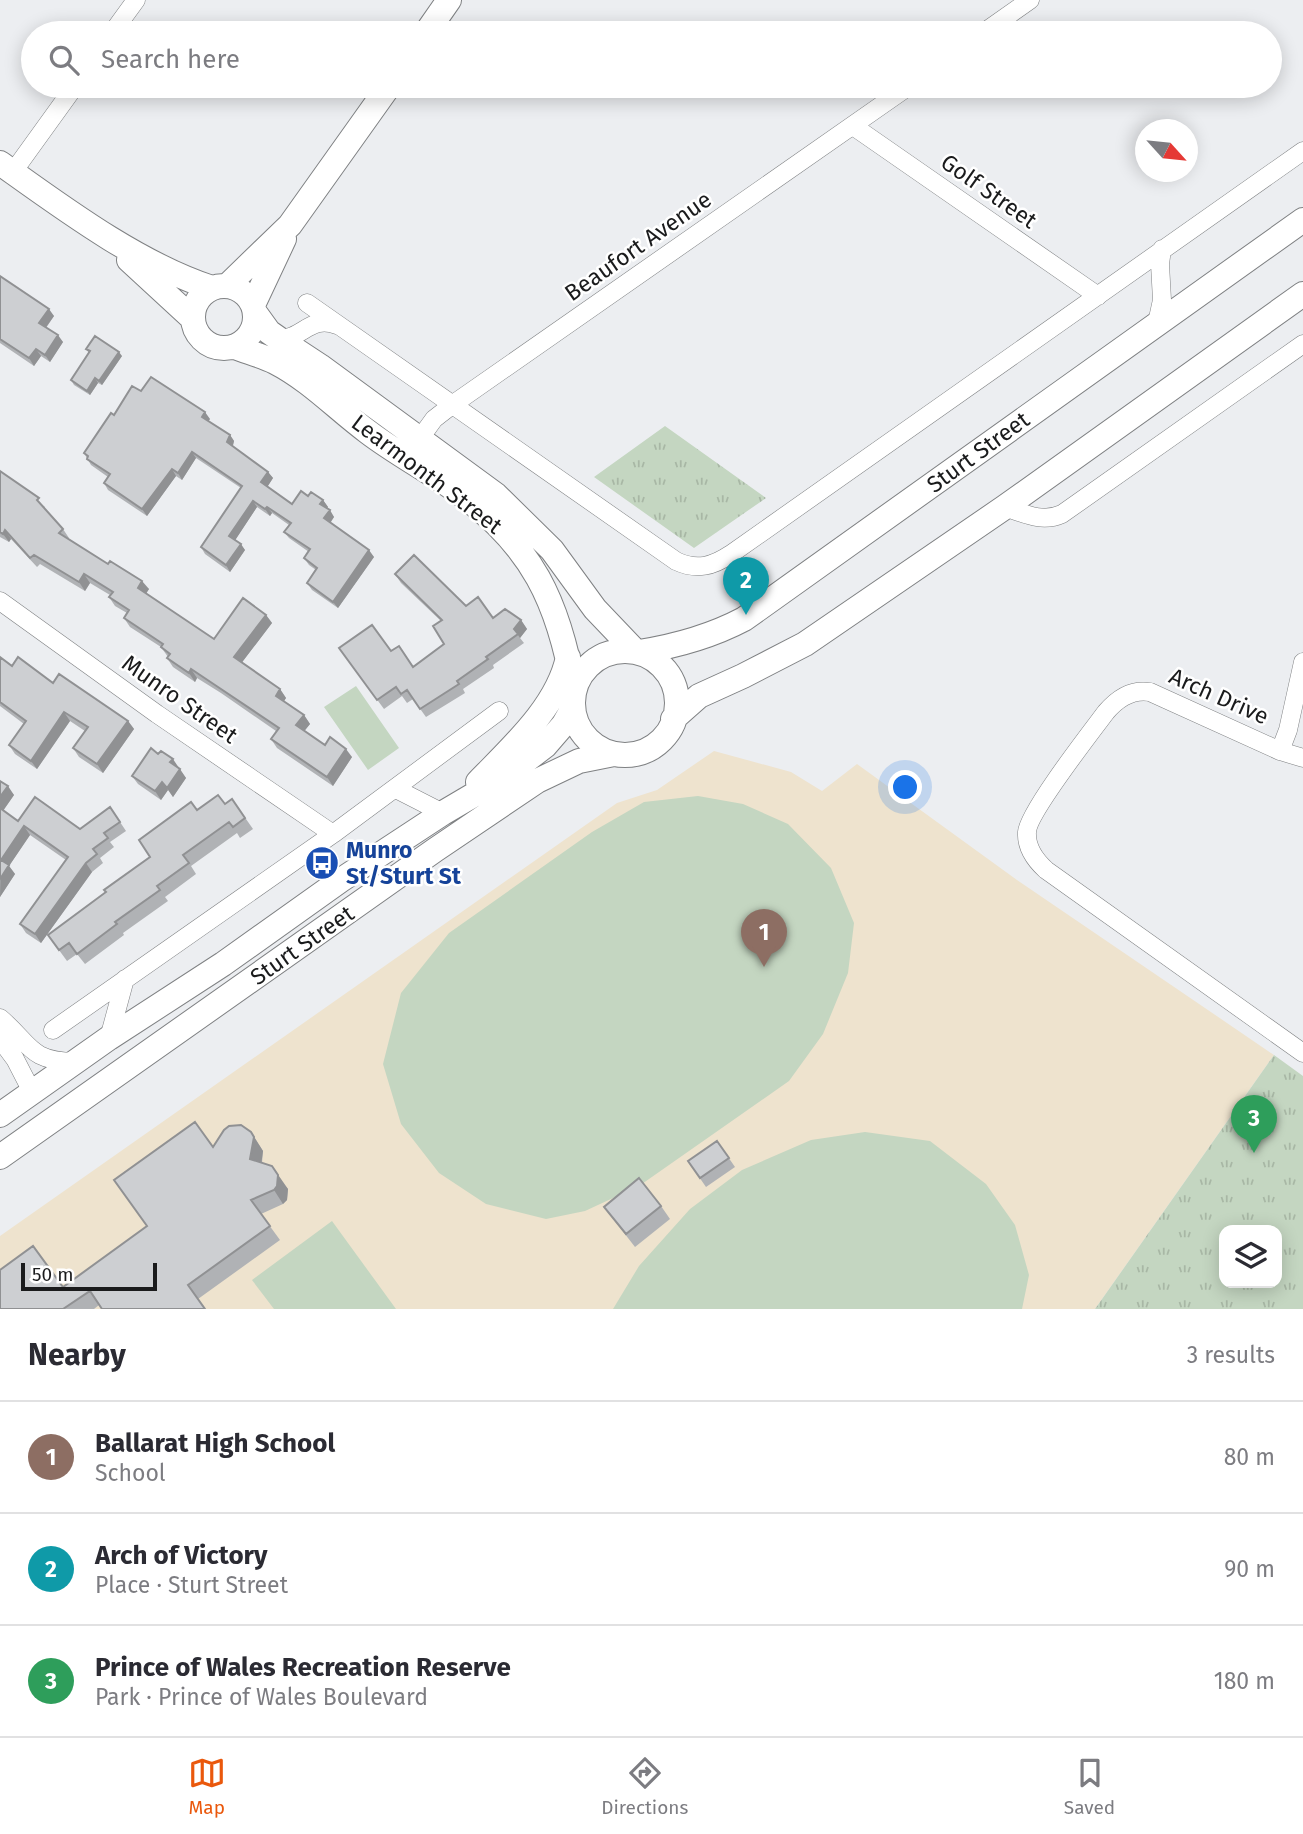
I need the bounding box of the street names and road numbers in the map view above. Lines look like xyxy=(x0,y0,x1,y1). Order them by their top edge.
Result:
street label: Golf Street xyxy=(936,148,1043,235)
street label: Beaufort Avenue xyxy=(559,185,717,307)
street label: Sturt Street xyxy=(921,405,1035,499)
street label: Learmonth Street xyxy=(346,408,508,540)
street label: Munro Street xyxy=(117,649,244,750)
street label: Arch Drive xyxy=(1165,662,1273,730)
street label: Sturt Street xyxy=(245,899,360,991)

